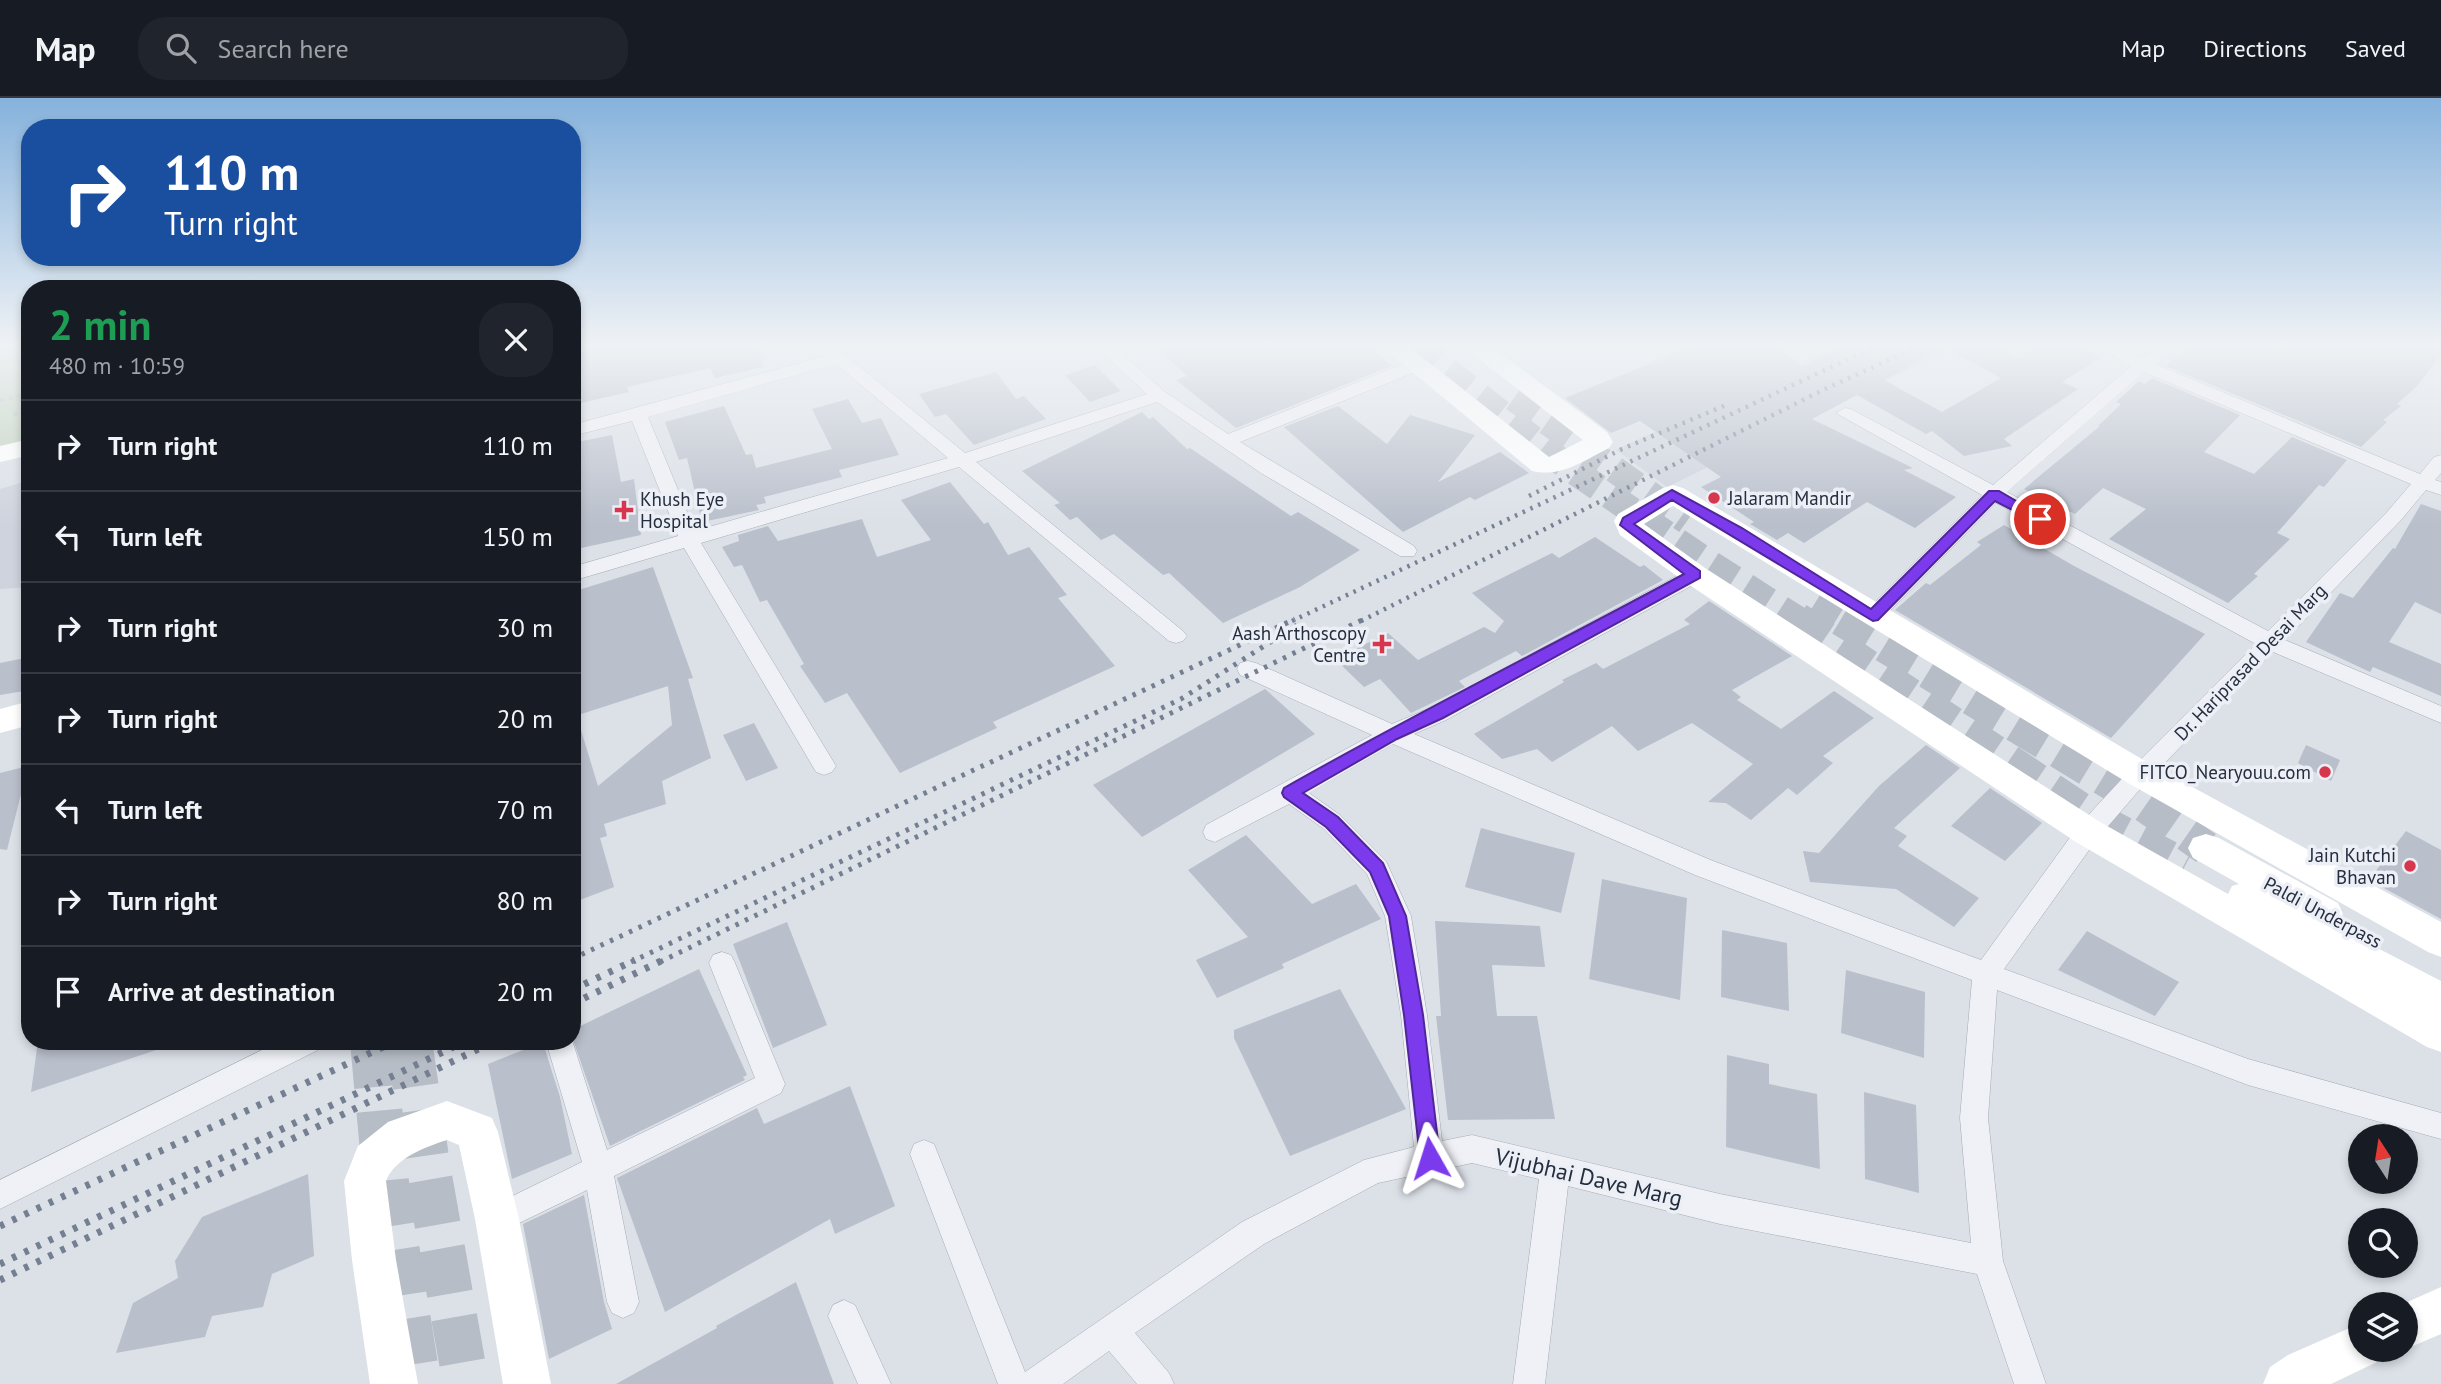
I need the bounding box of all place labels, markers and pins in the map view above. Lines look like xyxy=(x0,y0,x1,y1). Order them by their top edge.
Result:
place label: Jalaram Mandir xyxy=(1727,486,1851,510)
place label: Khush Eye Hospital xyxy=(640,487,724,533)
pin xyxy=(2010,489,2070,549)
marker: Jalaram Mandir xyxy=(1706,490,1722,506)
marker: Khush Eye Hospital xyxy=(614,500,634,520)
place label: Aash Arthoscopy Centre xyxy=(1232,621,1366,667)
marker: Aash Arthoscopy Centre xyxy=(1372,634,1392,654)
place label: FITCO_Nearyouu.com xyxy=(2139,760,2311,784)
marker: FITCO_Nearyouu.com xyxy=(2317,764,2333,780)
place label: Jain Kutchi Bhavan xyxy=(2308,843,2396,889)
marker: Jain Kutchi Bhavan xyxy=(2402,858,2418,874)

